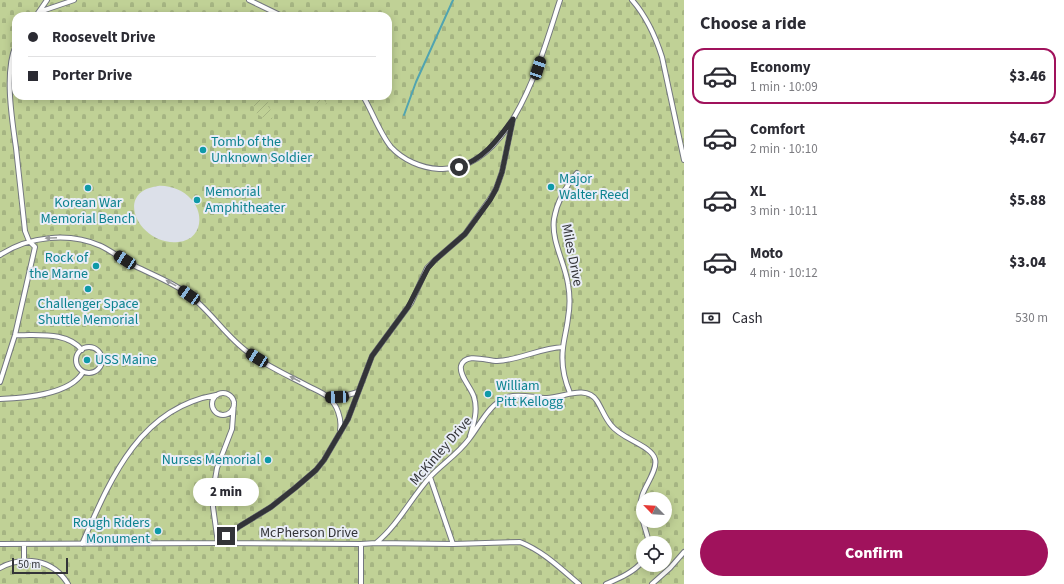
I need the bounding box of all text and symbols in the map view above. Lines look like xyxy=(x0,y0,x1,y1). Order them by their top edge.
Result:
text: Choose a ride xyxy=(700,11,806,36)
text: Roosevelt Drive xyxy=(52,27,156,48)
car xyxy=(529,55,547,81)
text: Economy xyxy=(750,57,811,78)
icon: car xyxy=(702,58,738,94)
text: Porter Drive xyxy=(52,65,132,86)
text: $3.46 xyxy=(1009,66,1046,87)
text: 1 min · 10:09 xyxy=(750,78,818,96)
text: Comfort xyxy=(750,119,805,140)
icon: car xyxy=(702,120,738,156)
text: $4.67 xyxy=(1009,128,1046,149)
place label: Tomb of the Unknown Soldier xyxy=(211,132,312,168)
text: 2 min · 10:10 xyxy=(750,140,818,158)
marker: Tomb of the Unknown Soldier xyxy=(198,145,208,155)
route start xyxy=(450,158,468,176)
place label: Major Walter Reed xyxy=(559,169,629,205)
text: XL xyxy=(750,181,766,202)
place label: Memorial Amphitheater xyxy=(205,182,285,218)
marker: Major Walter Reed xyxy=(546,182,556,192)
icon: car xyxy=(702,182,738,218)
marker: Korean War Memorial Bench xyxy=(83,183,93,193)
text: $5.88 xyxy=(1009,190,1046,211)
place label: Korean War Memorial Bench xyxy=(41,193,135,229)
marker: Memorial Amphitheater xyxy=(192,195,202,205)
text: 3 min · 10:11 xyxy=(750,202,818,220)
street label: Miles Drive xyxy=(556,222,588,288)
one-way arrow xyxy=(45,235,57,242)
text: Moto xyxy=(750,243,783,264)
icon: car xyxy=(702,244,738,280)
place label: Rock of the Marne xyxy=(29,248,89,284)
car xyxy=(112,248,138,272)
text: $3.04 xyxy=(1009,252,1046,273)
marker: Rock of the Marne xyxy=(91,261,101,271)
text: 4 min · 10:12 xyxy=(750,264,818,282)
one-way arrow xyxy=(165,280,176,287)
car xyxy=(176,283,202,307)
marker: Challenger Space Shuttle Memorial xyxy=(83,284,93,294)
place label: Challenger Space Shuttle Memorial xyxy=(37,294,139,330)
icon: cash xyxy=(700,307,722,329)
text: Cash xyxy=(732,308,763,329)
text: 530 m xyxy=(1015,309,1048,327)
car xyxy=(244,347,270,369)
place label: USS Maine xyxy=(95,350,157,370)
marker: USS Maine xyxy=(82,355,92,365)
one-way arrow xyxy=(289,376,300,382)
place label: William Pitt Kellogg xyxy=(496,376,563,412)
marker: William Pitt Kellogg xyxy=(483,389,493,399)
car xyxy=(325,391,349,403)
street label: McKinley Drive xyxy=(405,412,477,490)
place label: Nurses Memorial xyxy=(162,450,260,470)
marker: Nurses Memorial xyxy=(263,455,273,465)
callout: 2 min xyxy=(193,478,259,506)
text: 2 min xyxy=(210,483,242,501)
north arrow xyxy=(636,492,672,528)
map controls xyxy=(636,492,672,572)
place label: Rough Riders Monument xyxy=(73,513,150,549)
street label: McPherson Drive xyxy=(260,523,358,543)
marker: Rough Riders Monument xyxy=(153,526,163,536)
route end xyxy=(217,527,235,545)
button: Confirm xyxy=(700,530,1048,576)
button: locate xyxy=(636,536,672,572)
scale bar xyxy=(12,556,68,575)
text: 50 m xyxy=(18,557,40,572)

